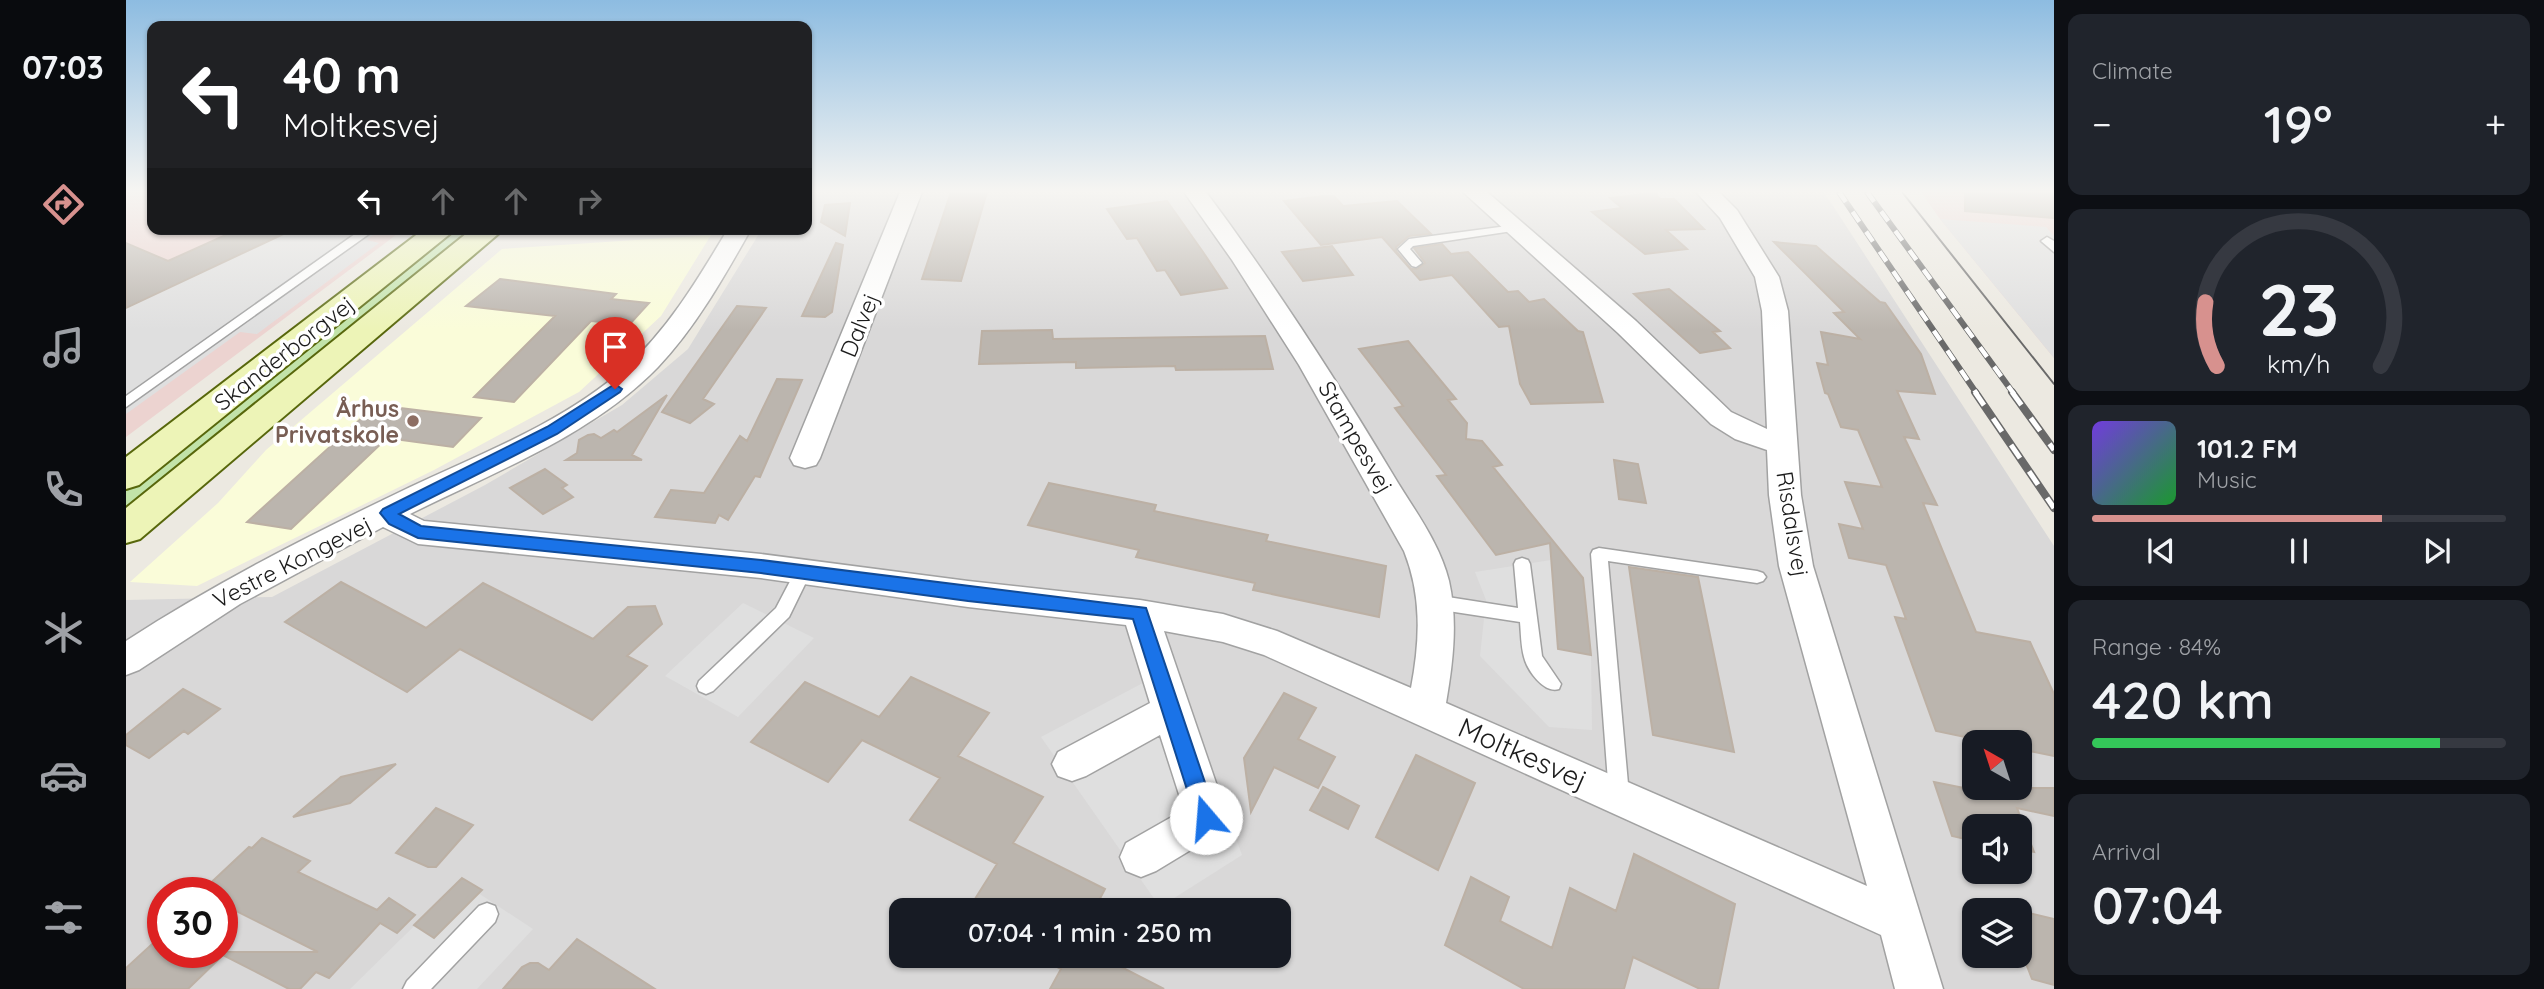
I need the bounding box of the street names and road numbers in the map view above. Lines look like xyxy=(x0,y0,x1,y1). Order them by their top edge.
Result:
street label: Skanderborgvej xyxy=(208,289,360,417)
street label: Dalvej xyxy=(833,289,885,361)
street label: Stampesvej xyxy=(1312,376,1400,498)
street label: Risdalsvej xyxy=(1770,469,1816,579)
street label: Vestre Kongevej xyxy=(208,510,376,614)
street label: Moltkesvej xyxy=(1453,709,1593,797)

